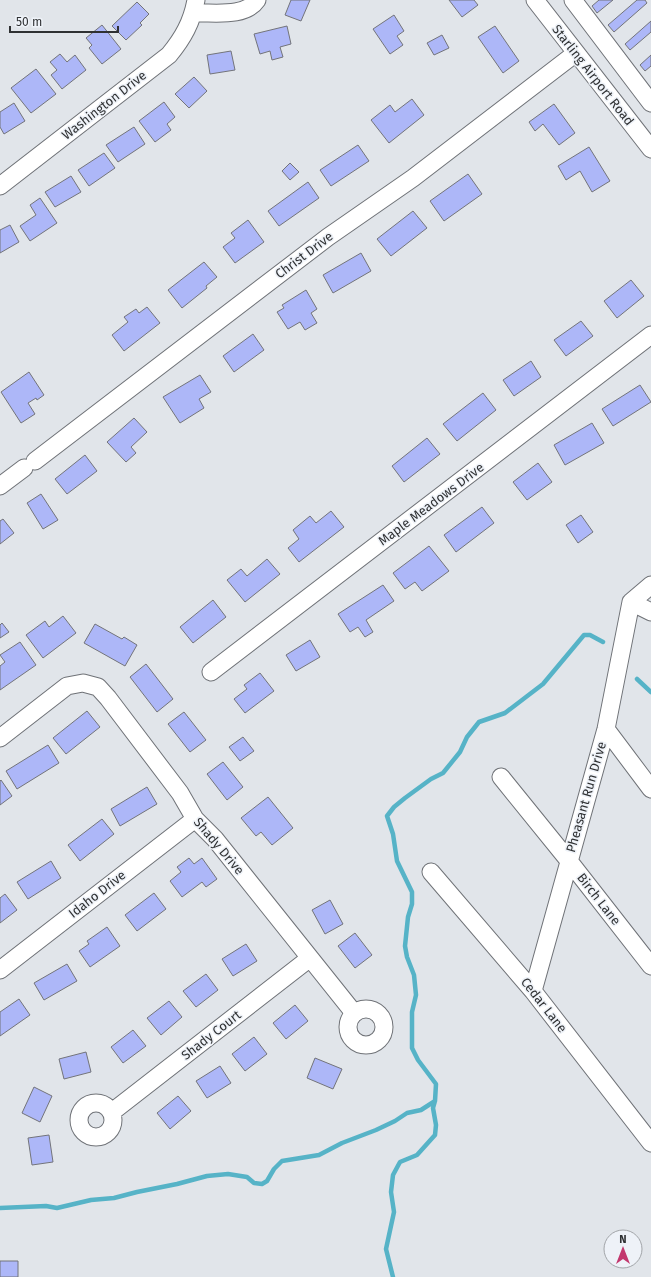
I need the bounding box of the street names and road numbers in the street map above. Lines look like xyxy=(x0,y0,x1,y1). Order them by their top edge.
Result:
street label: Starling Airport Road xyxy=(549,22,637,128)
street label: Washington Drive xyxy=(59,67,149,143)
street label: Christ Drive xyxy=(272,229,336,281)
street label: Maple Meadows Drive xyxy=(375,459,487,549)
street label: Pheasant Run Drive xyxy=(563,740,609,854)
street label: Shady Drive xyxy=(191,814,247,878)
street label: Idaho Drive xyxy=(66,867,128,921)
street label: Birch Lane xyxy=(574,870,624,928)
street label: Cedar Lane xyxy=(518,975,570,1035)
street label: Shady Court xyxy=(178,1007,244,1063)

